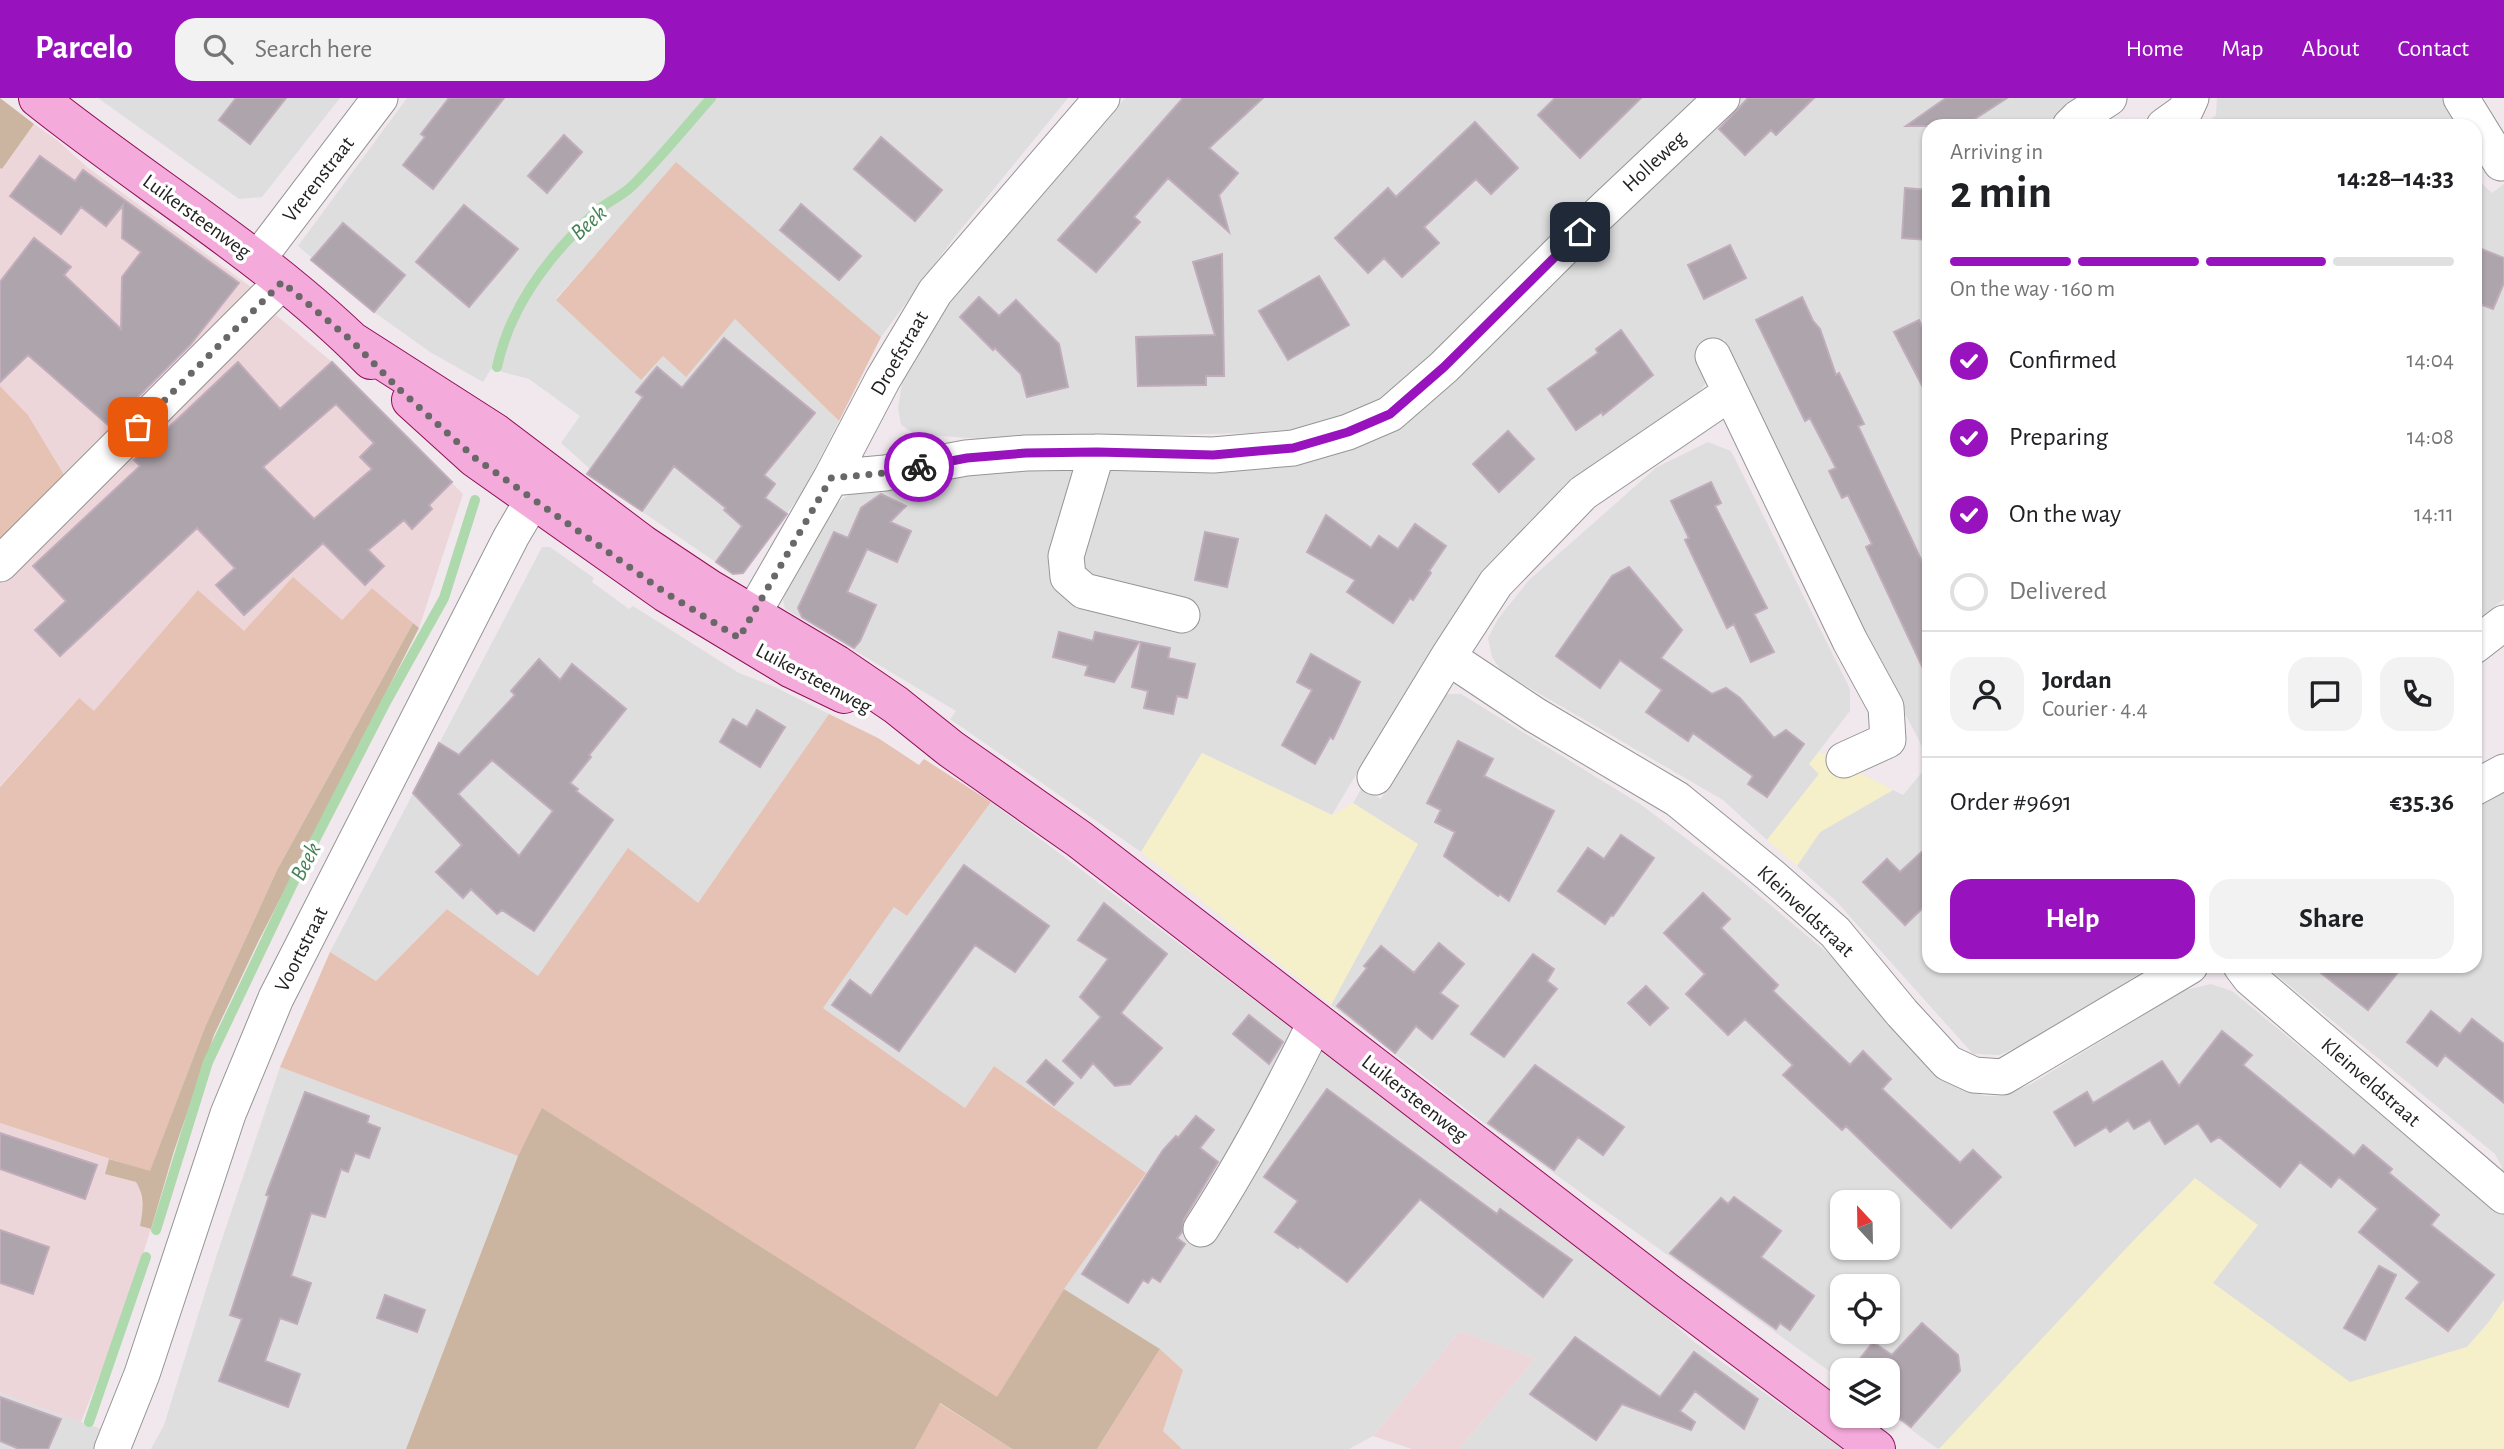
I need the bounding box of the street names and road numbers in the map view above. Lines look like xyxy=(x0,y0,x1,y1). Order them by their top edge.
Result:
street label: Holleweg xyxy=(1619,127,1691,196)
street label: Vrerenstraat xyxy=(279,133,358,226)
street label: Luikersteenweg xyxy=(139,170,255,263)
street label: Droefstraat xyxy=(867,307,932,399)
street label: Luikersteenweg xyxy=(752,639,876,718)
street label: Kleinveldstraat xyxy=(1753,862,1858,961)
street label: Voortstraat xyxy=(271,903,332,995)
street label: Kleinveldstraat xyxy=(2317,1034,2424,1131)
street label: Luikersteenweg xyxy=(1358,1051,1472,1146)

